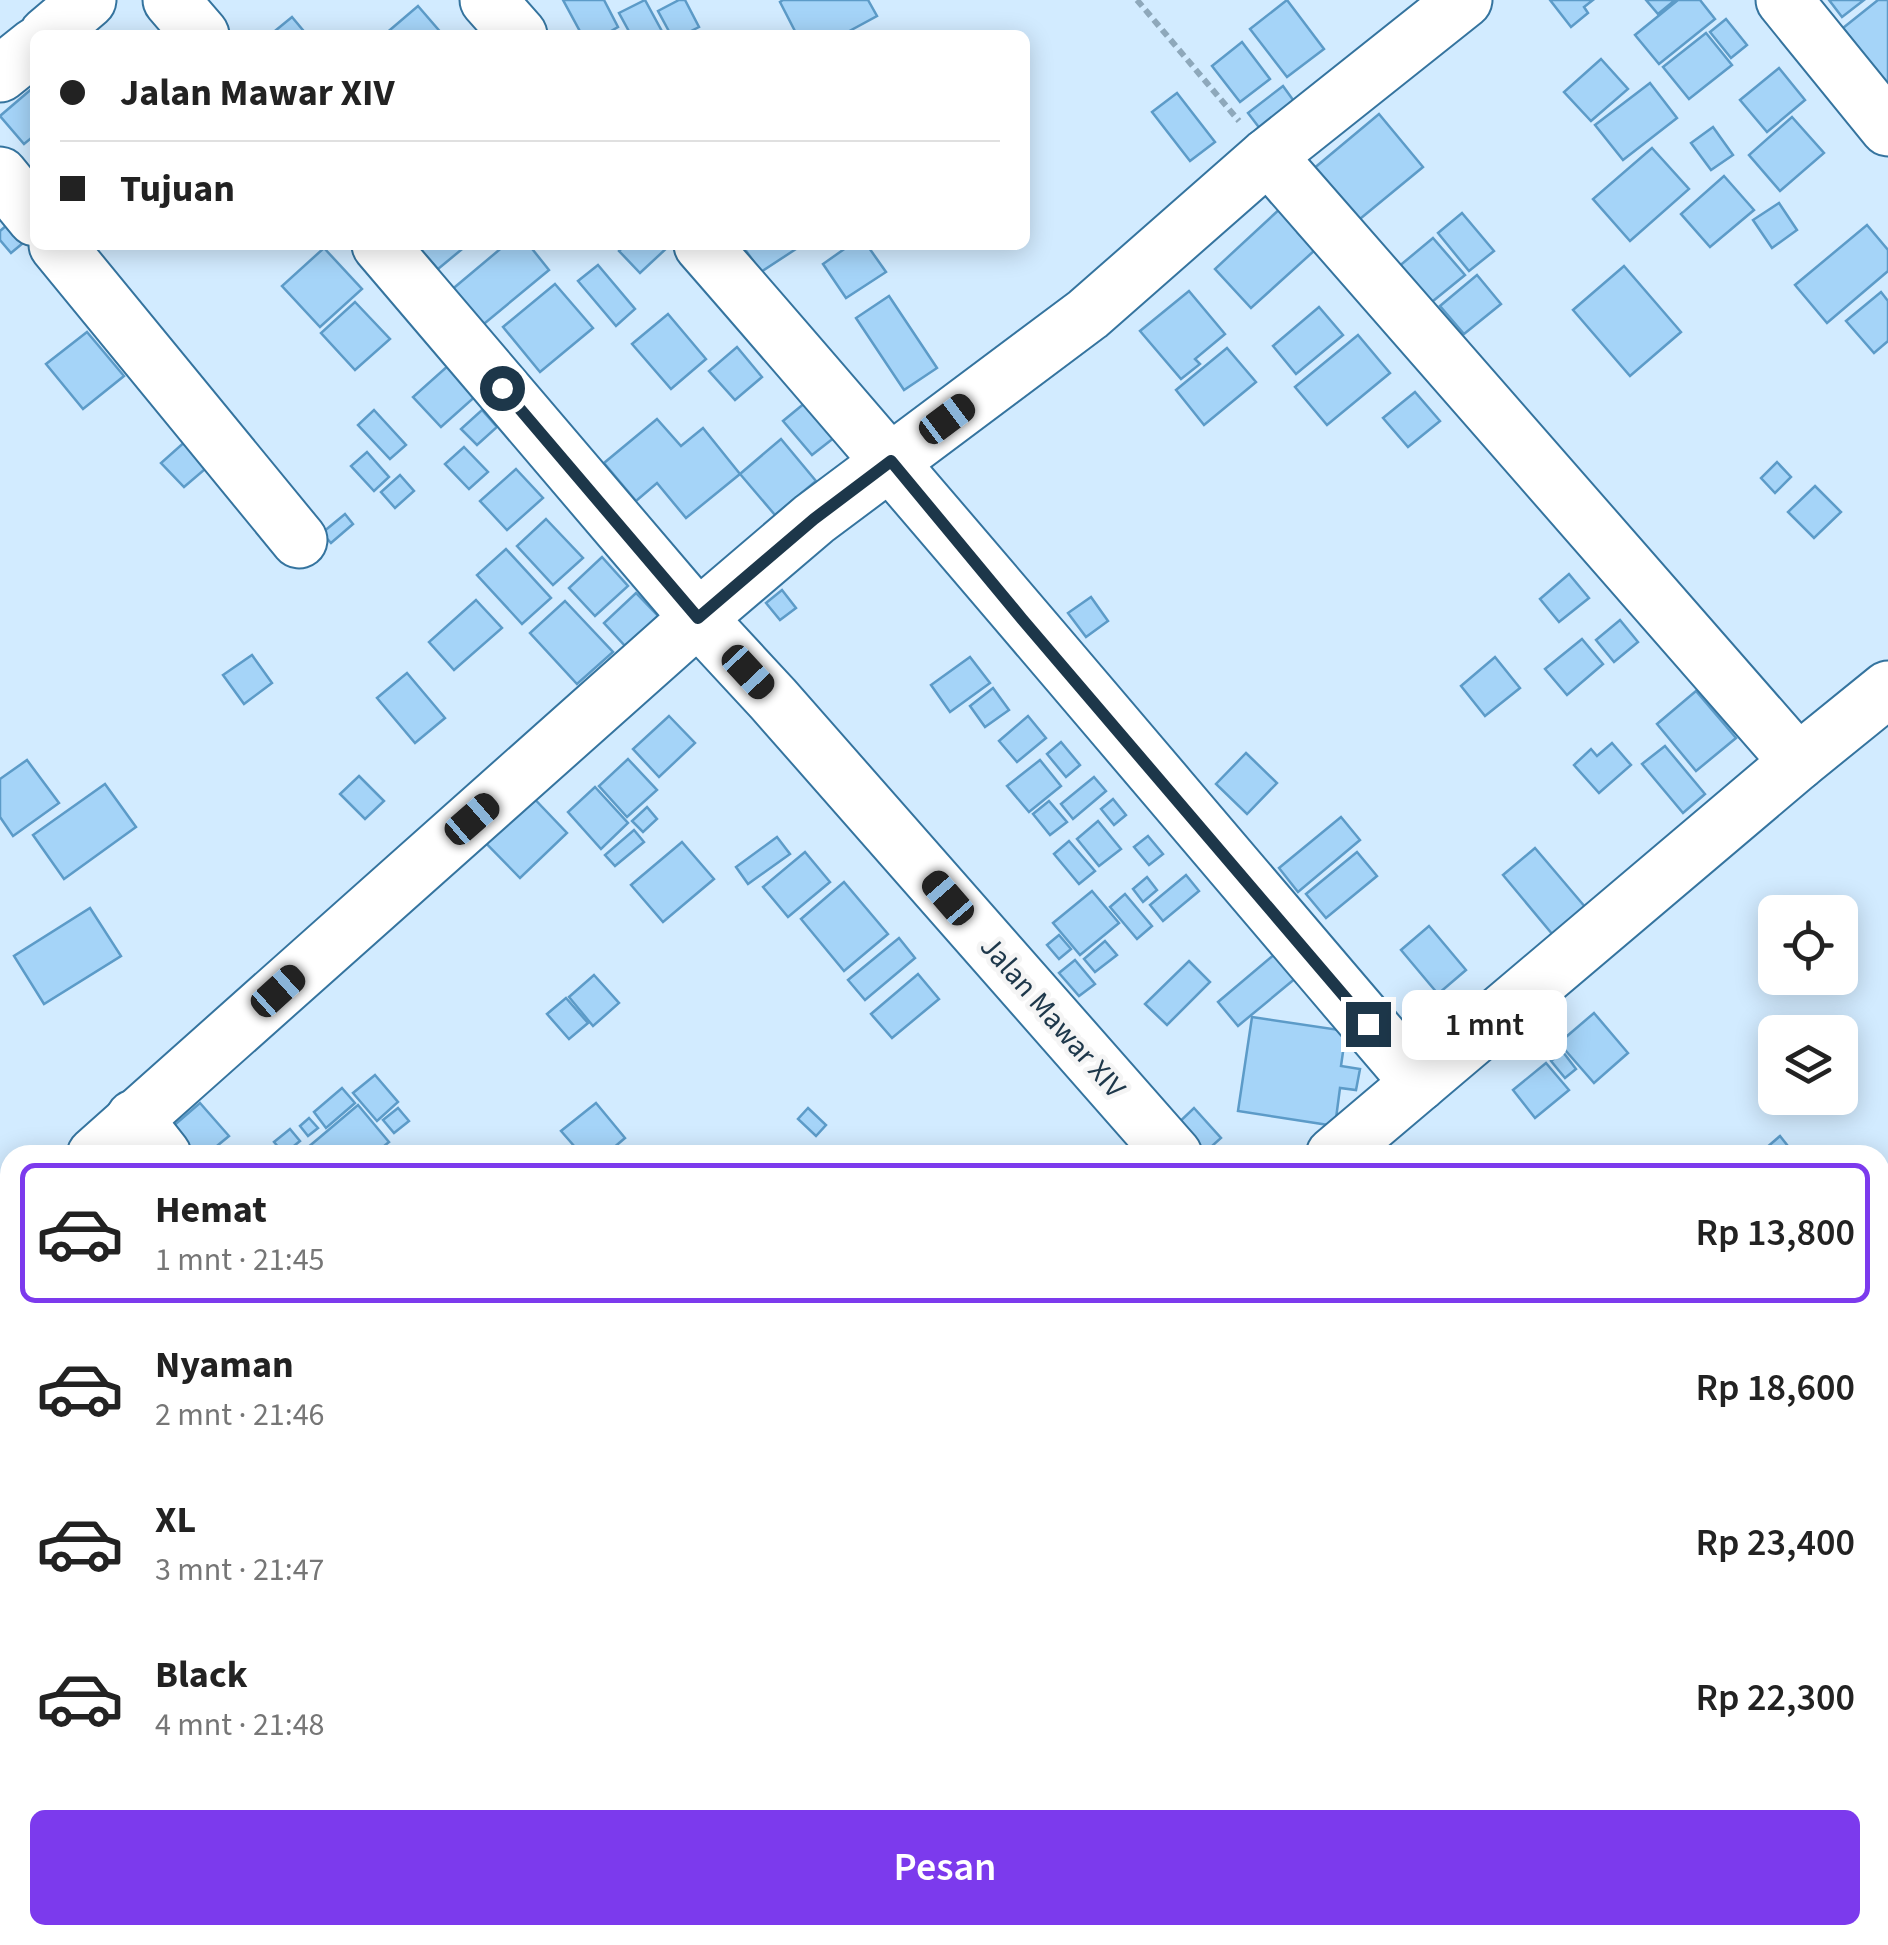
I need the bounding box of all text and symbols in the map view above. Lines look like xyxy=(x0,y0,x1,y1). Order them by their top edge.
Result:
text: Jalan Mawar XIV xyxy=(120,66,395,120)
text: Tujuan xyxy=(120,162,235,216)
route start xyxy=(480,366,525,411)
car xyxy=(914,389,980,449)
car xyxy=(717,640,779,704)
car xyxy=(440,788,504,850)
car xyxy=(917,866,979,930)
map controls xyxy=(1758,895,1858,1115)
button: locate xyxy=(1758,895,1858,995)
street label: Jalan Mawar XIV xyxy=(970,927,1136,1108)
car xyxy=(246,960,310,1022)
callout: 1 mnt xyxy=(1403,989,1568,1059)
route end xyxy=(1346,1002,1391,1047)
text: 1 mnt xyxy=(1445,1002,1524,1048)
button: layers xyxy=(1758,1015,1858,1115)
text: Hemat xyxy=(155,1183,267,1237)
icon: car xyxy=(35,1188,125,1278)
text: Rp 13,800 xyxy=(1696,1206,1855,1260)
text: 1 mnt · 21:45 xyxy=(155,1237,325,1283)
text: Nyaman xyxy=(155,1338,294,1392)
icon: car xyxy=(35,1343,125,1433)
text: Rp 18,600 xyxy=(1696,1361,1855,1415)
text: 2 mnt · 21:46 xyxy=(155,1392,325,1438)
text: XL xyxy=(155,1493,196,1547)
icon: car xyxy=(35,1498,125,1588)
text: Rp 23,400 xyxy=(1696,1516,1855,1570)
text: 3 mnt · 21:47 xyxy=(155,1547,325,1593)
text: Black xyxy=(155,1648,248,1702)
icon: car xyxy=(35,1653,125,1743)
text: Rp 22,300 xyxy=(1696,1671,1855,1725)
text: 4 mnt · 21:48 xyxy=(155,1702,325,1748)
button: Pesan xyxy=(30,1810,1860,1925)

